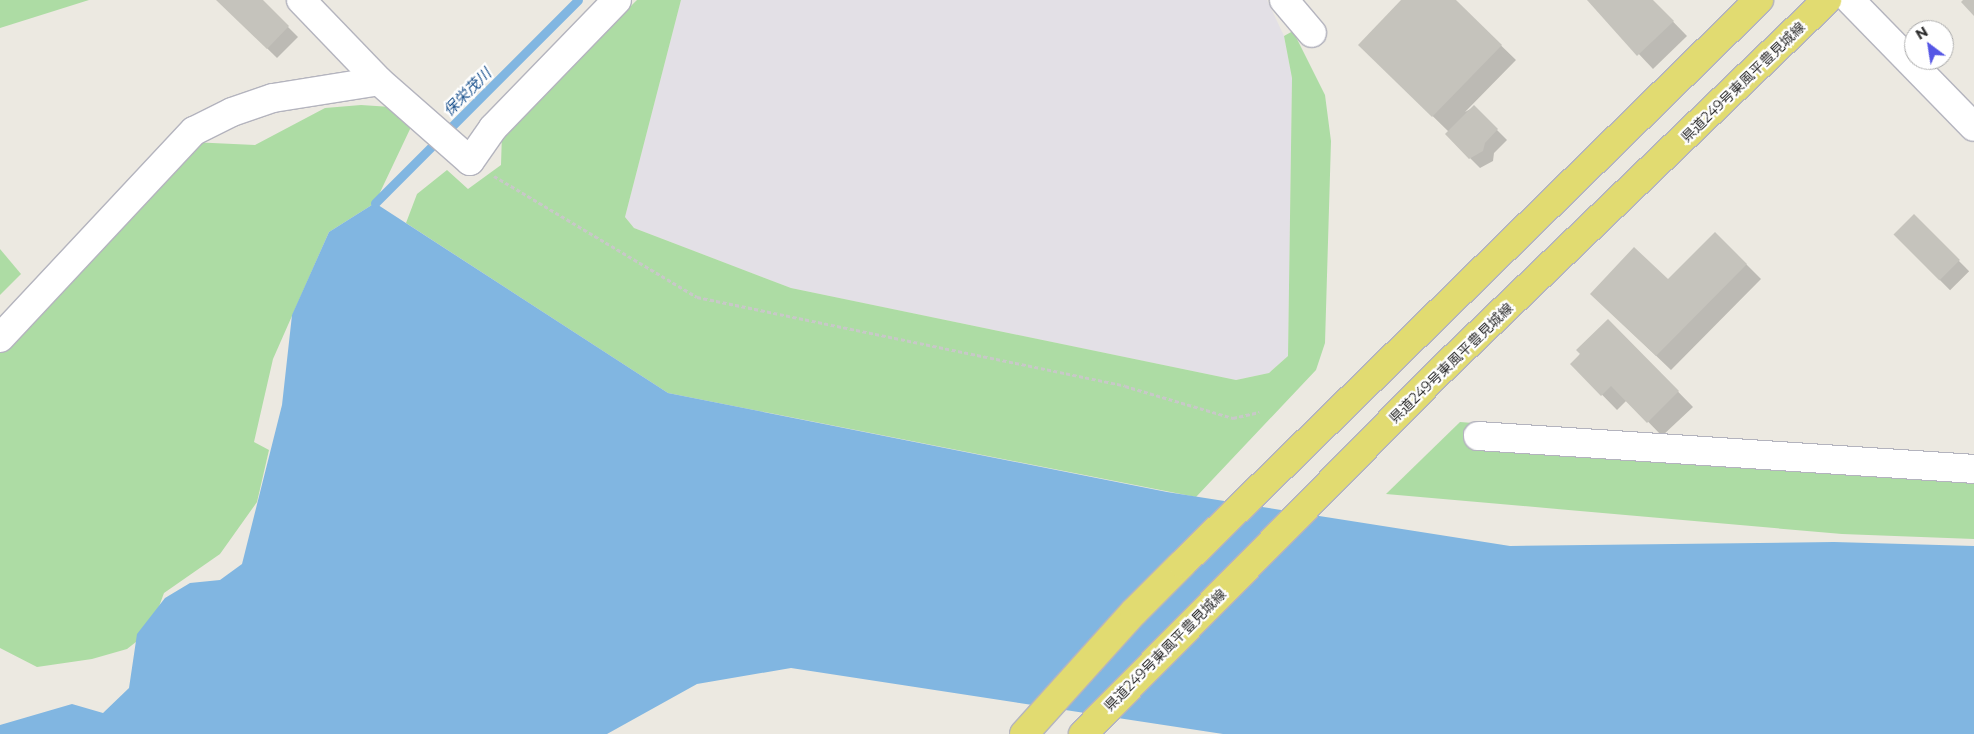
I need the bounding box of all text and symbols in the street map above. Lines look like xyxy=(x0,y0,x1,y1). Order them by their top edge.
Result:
street label: 県道249号東風平豊見城線 xyxy=(1678,19,1808,145)
north arrow xyxy=(1904,20,1954,70)
text: N xyxy=(1912,22,1931,44)
water label: 保栄茂川 xyxy=(439,64,495,120)
street label: 県道249号東風平豊見城線 xyxy=(1386,300,1516,426)
street label: 県道249号東風平豊見城線 xyxy=(1101,586,1229,714)

